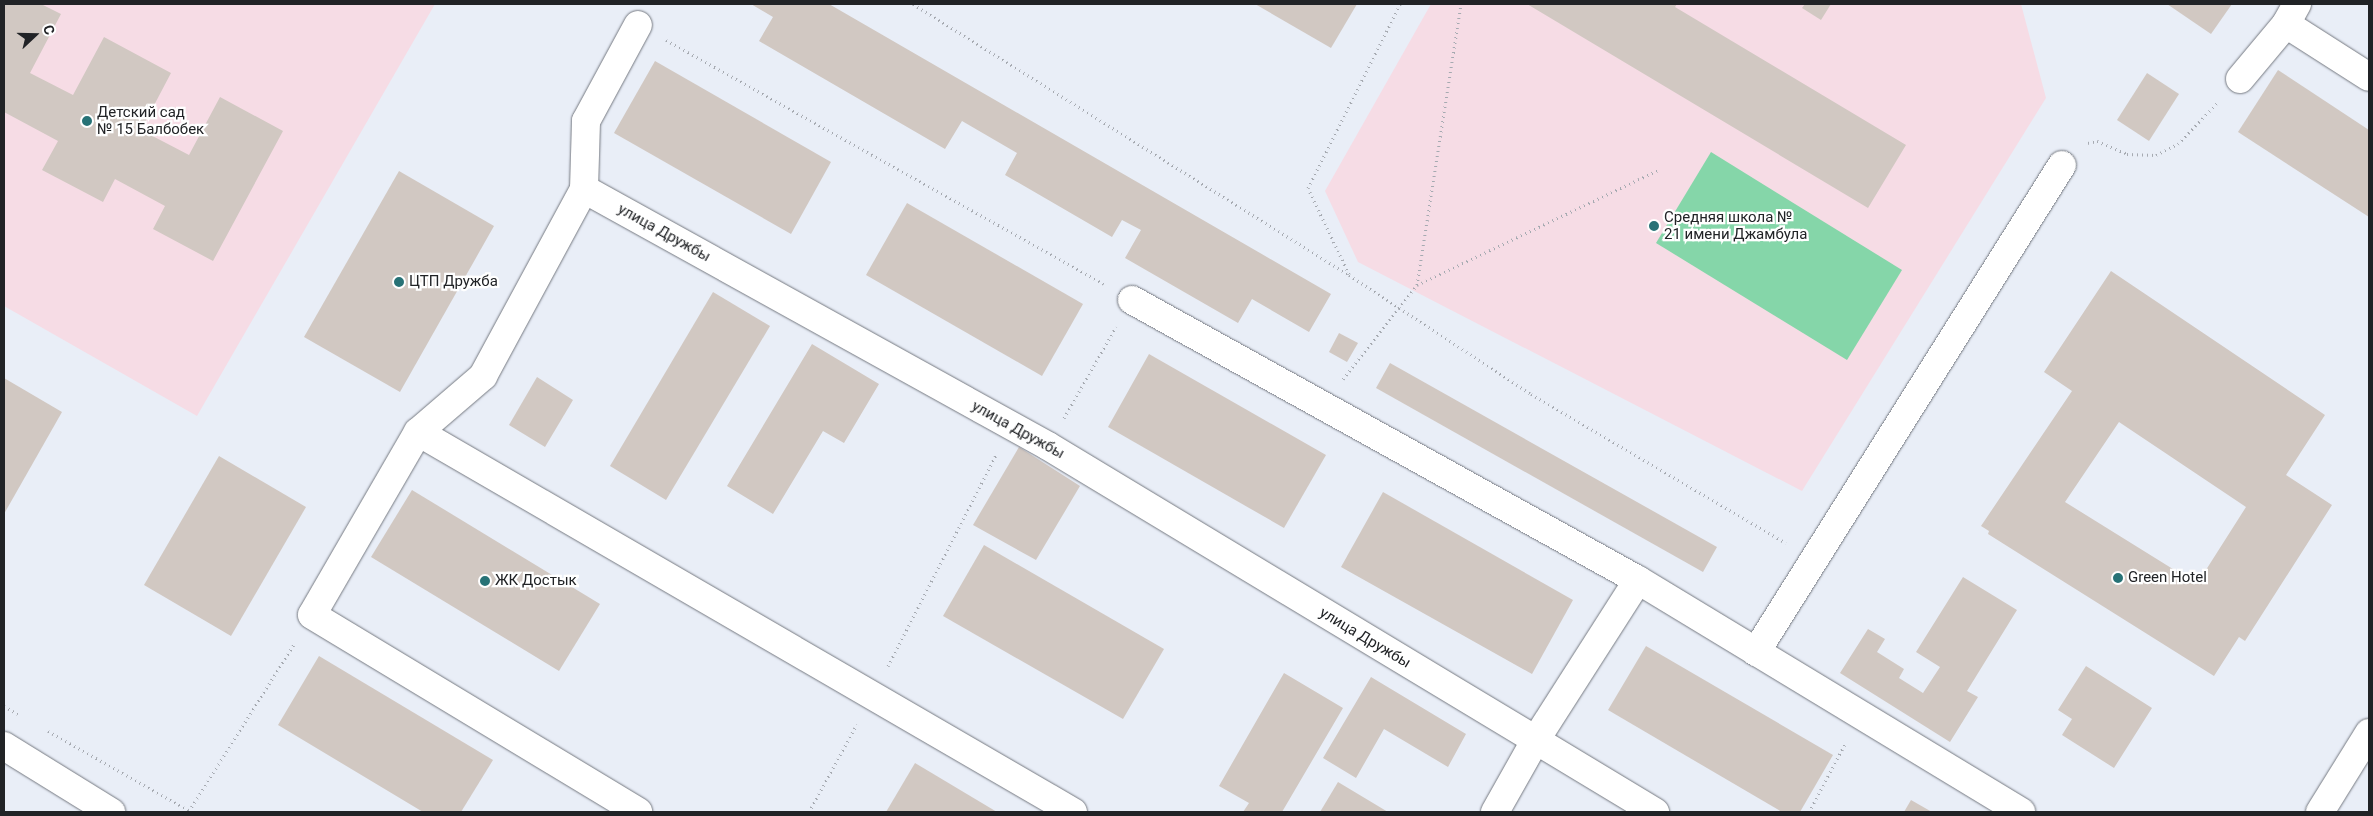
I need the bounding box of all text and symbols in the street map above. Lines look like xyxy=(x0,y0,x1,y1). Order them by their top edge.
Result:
north arrow xyxy=(10,10,60,60)
text: С xyxy=(40,22,58,37)
place label: Детский сад № 15 Балбобек xyxy=(97,103,204,138)
marker: Детский сад № 15 Балбобек xyxy=(81,115,93,127)
street label: улица Дружбы xyxy=(615,200,713,266)
place label: Средняя школа № 21 имени Джамбула xyxy=(1664,208,1807,243)
marker: Средняя школа № 21 имени Джамбула xyxy=(1648,220,1660,232)
place label: ЦТП Дружба xyxy=(409,273,498,291)
marker: ЦТП Дружба xyxy=(393,276,405,288)
street label: улица Дружбы xyxy=(969,397,1067,463)
place label: Green Hotel xyxy=(2128,569,2207,587)
place label: ЖК Достык xyxy=(495,572,577,590)
marker: Green Hotel xyxy=(2112,572,2124,584)
marker: ЖК Достык xyxy=(479,575,491,587)
street label: улица Дружбы xyxy=(1316,604,1414,672)

